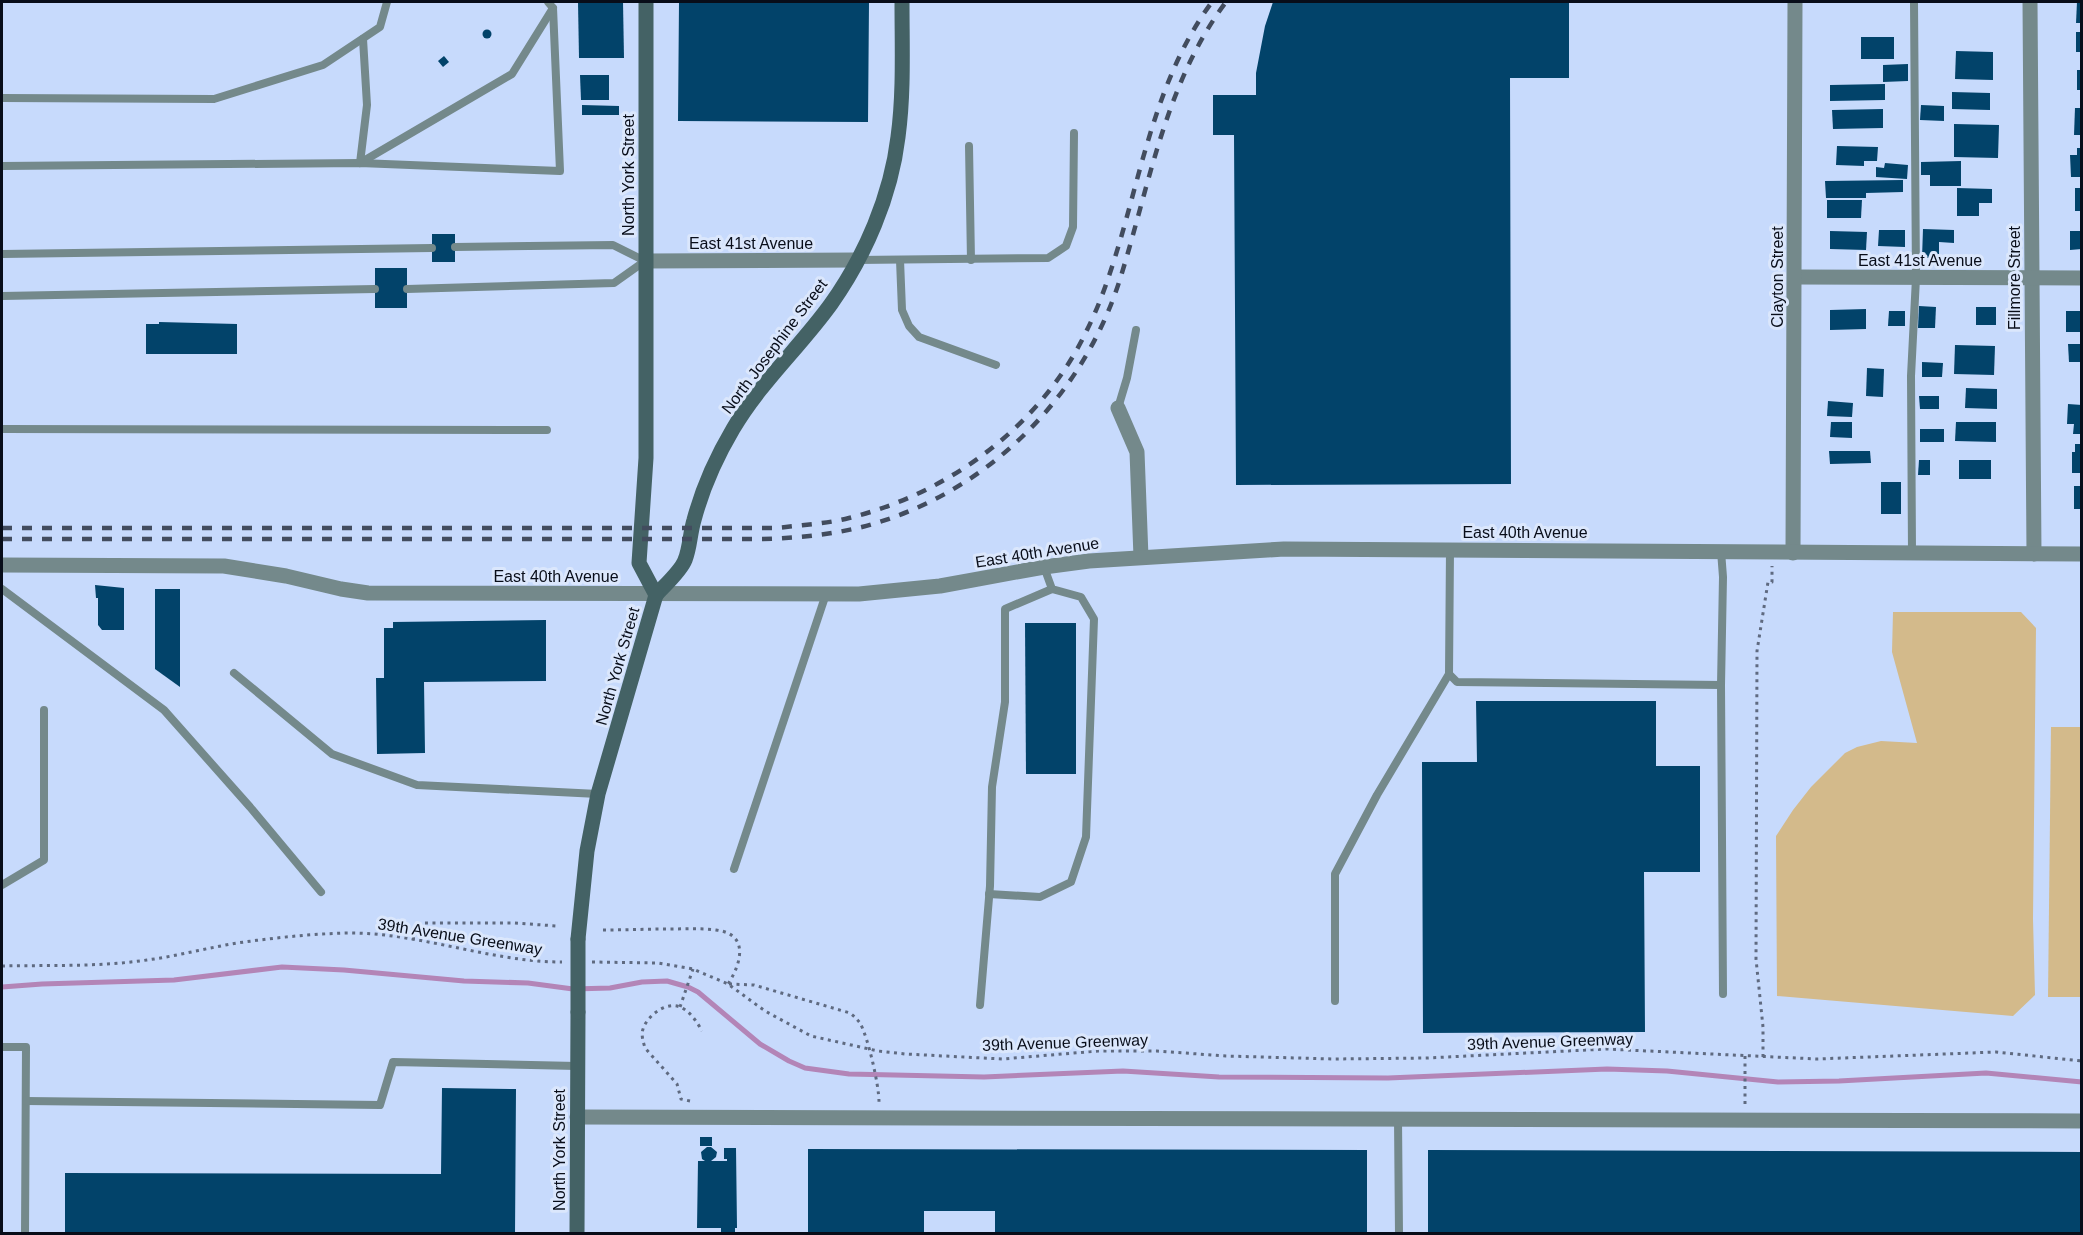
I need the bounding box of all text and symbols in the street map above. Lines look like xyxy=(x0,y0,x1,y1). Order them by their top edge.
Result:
street label: North York Street xyxy=(620,114,637,236)
street label: Fillmore Street xyxy=(2006,225,2023,330)
street label: Clayton Street xyxy=(1769,226,1786,328)
street label: East 41st Avenue xyxy=(689,235,813,252)
street label: East 41st Avenue xyxy=(1858,252,1982,269)
street label: North Josephine Street xyxy=(718,275,831,417)
street label: East 40th Avenue xyxy=(1462,524,1588,541)
street label: East 40th Avenue xyxy=(974,534,1100,571)
street label: East 40th Avenue xyxy=(493,568,619,585)
street label: North York Street xyxy=(593,605,643,727)
street label: 39th Avenue Greenway xyxy=(377,915,543,958)
street label: 39th Avenue Greenway xyxy=(1467,1030,1633,1053)
street label: 39th Avenue Greenway xyxy=(982,1031,1148,1054)
street label: North York Street xyxy=(551,1089,568,1211)

